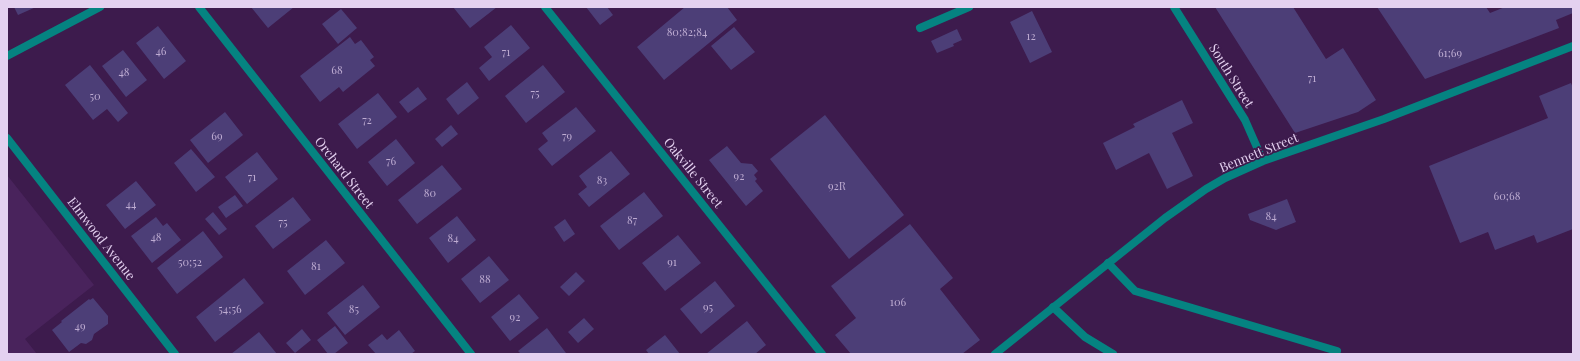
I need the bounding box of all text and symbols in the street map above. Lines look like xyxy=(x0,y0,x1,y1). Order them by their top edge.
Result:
house number: 80;82;84 xyxy=(667,26,707,40)
house number: 12 xyxy=(1026,30,1036,44)
street label: South Street xyxy=(1205,41,1257,111)
house number: 46 xyxy=(155,45,167,59)
house number: 71 xyxy=(502,46,510,60)
house number: 61;69 xyxy=(1438,47,1462,61)
house number: 68 xyxy=(331,64,343,78)
house number: 48 xyxy=(118,66,130,80)
house number: 71 xyxy=(1308,72,1316,86)
house number: 75 xyxy=(530,87,540,101)
house number: 50 xyxy=(89,90,101,104)
house number: 72 xyxy=(362,114,372,128)
house number: 69 xyxy=(211,130,223,144)
house number: 79 xyxy=(562,130,572,144)
street label: Bennett Street xyxy=(1217,130,1301,176)
street label: Orchard Street xyxy=(311,134,377,212)
street label: Oakville Street xyxy=(660,135,726,211)
house number: 76 xyxy=(386,155,396,169)
house number: 92 xyxy=(734,170,744,184)
house number: 71 xyxy=(248,171,256,185)
house number: 83 xyxy=(597,174,607,188)
house number: 92R xyxy=(828,180,846,194)
house number: 80 xyxy=(424,187,436,201)
house number: 60;68 xyxy=(1494,190,1520,204)
street label: Elmwood Avenue xyxy=(64,194,138,284)
house number: 44 xyxy=(126,198,136,212)
house number: 84 xyxy=(1265,210,1277,224)
house number: 87 xyxy=(627,214,637,228)
house number: 75 xyxy=(278,216,288,230)
house number: 48 xyxy=(150,231,162,245)
house number: 84 xyxy=(447,232,459,246)
house number: 50;52 xyxy=(178,256,202,270)
house number: 91 xyxy=(667,256,677,270)
house number: 81 xyxy=(311,260,321,274)
house number: 88 xyxy=(479,273,491,287)
house number: 106 xyxy=(890,296,906,310)
house number: 95 xyxy=(703,301,713,315)
house number: 54;56 xyxy=(218,303,242,317)
house number: 85 xyxy=(349,303,359,317)
house number: 92 xyxy=(510,311,520,325)
house number: 49 xyxy=(74,320,86,334)

